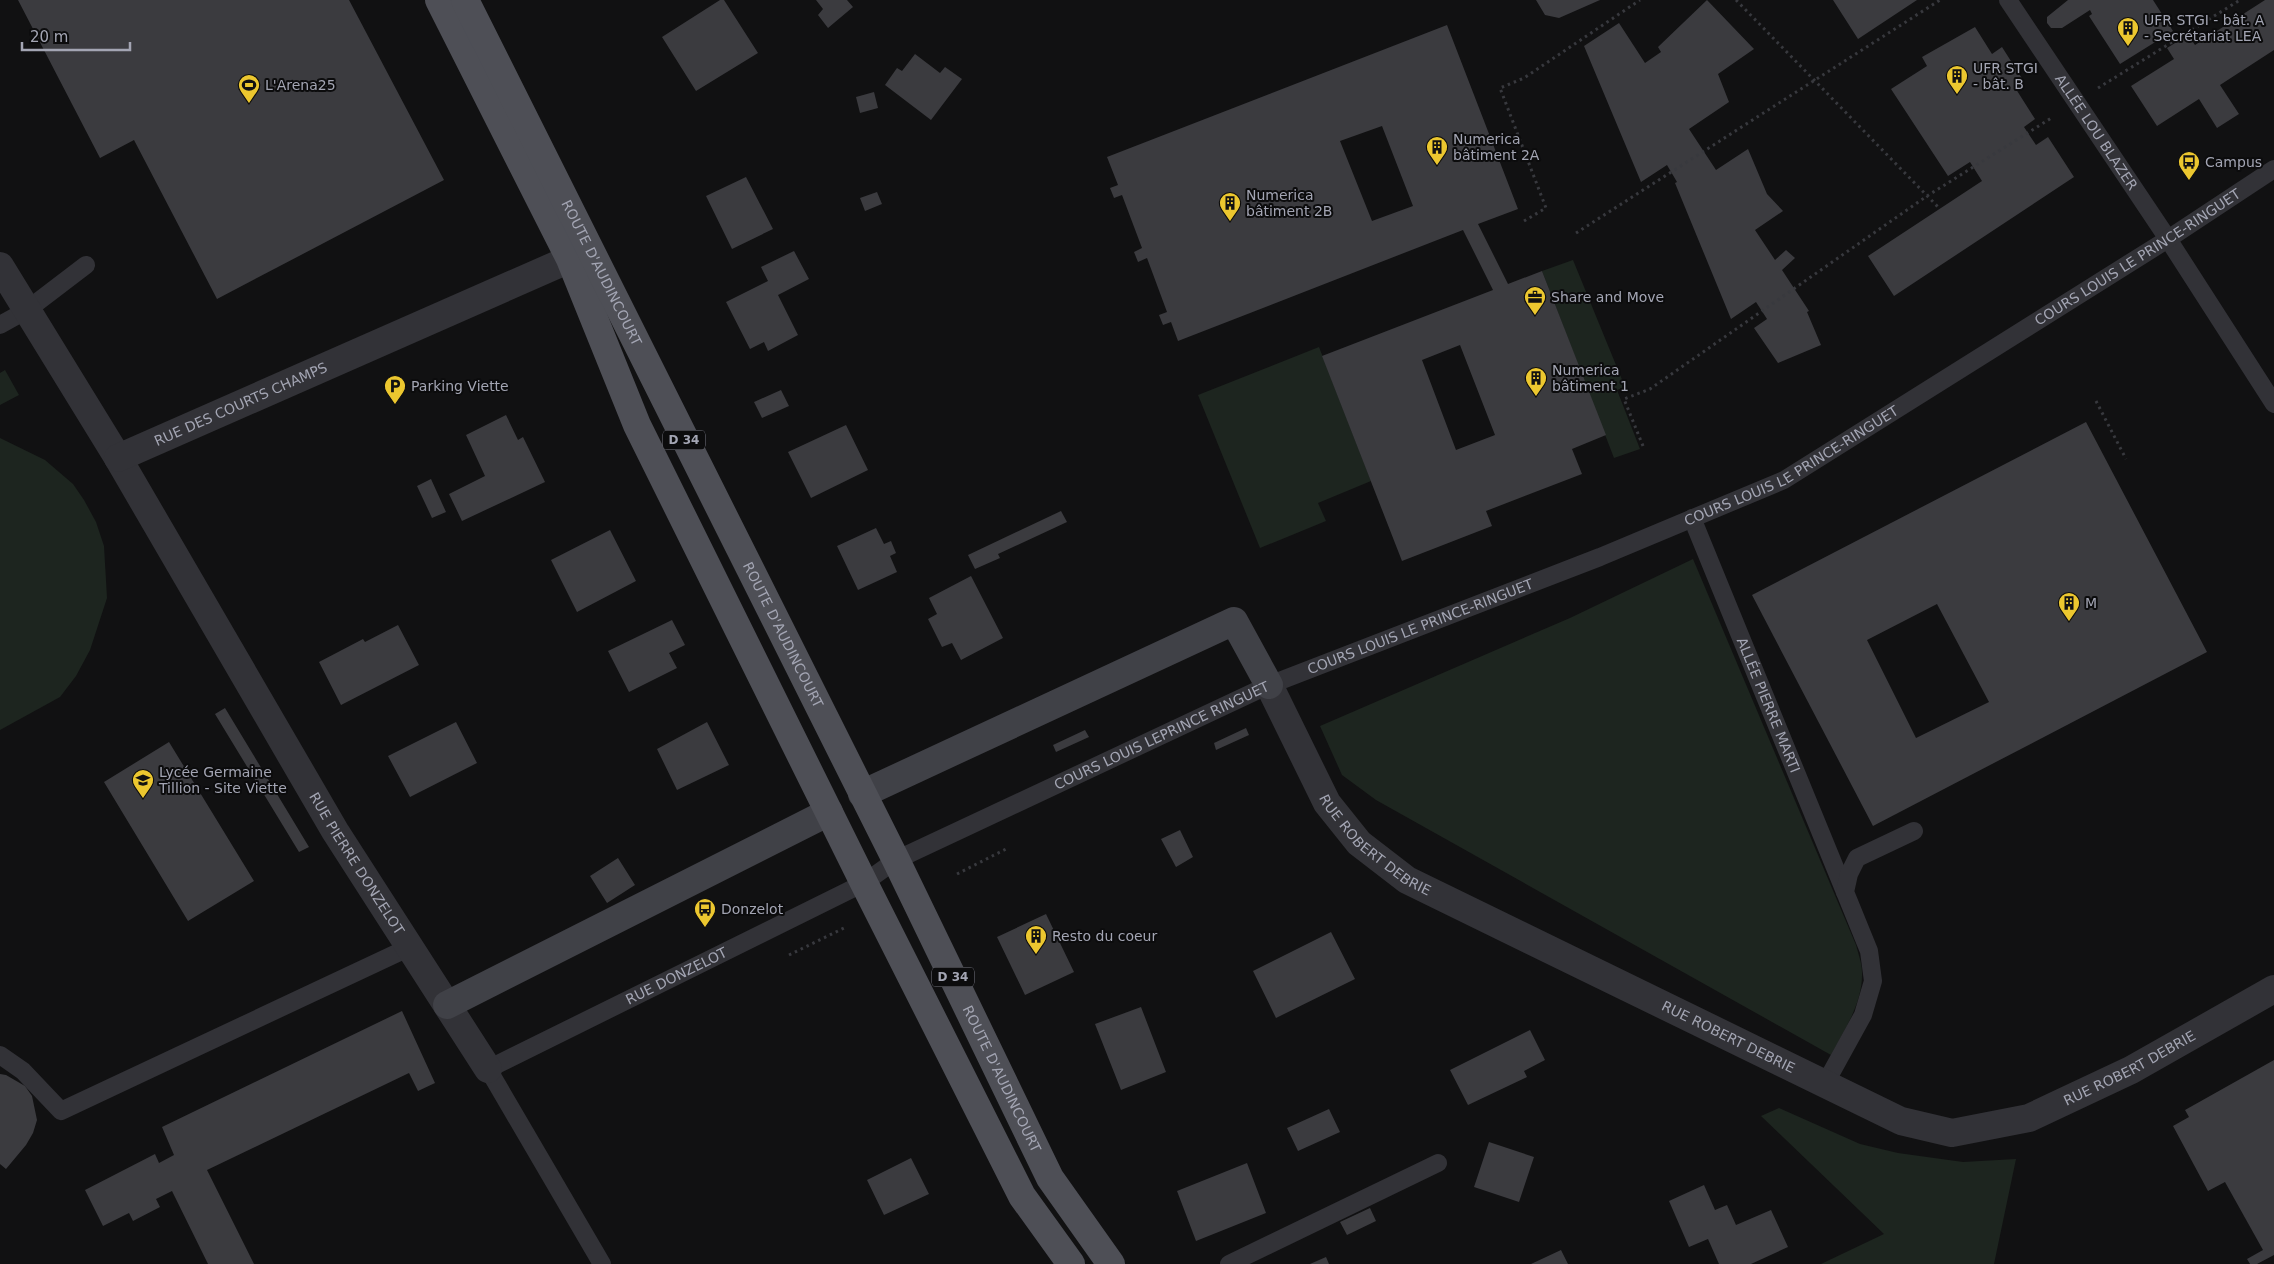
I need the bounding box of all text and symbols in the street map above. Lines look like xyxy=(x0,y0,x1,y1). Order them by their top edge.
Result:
place label: UFR STGI - bât. A - Secrétariat LEA xyxy=(2144,12,2265,44)
building icon: UFR STGI - bât. A - Secrétariat LEA xyxy=(2116,16,2140,47)
scale bar xyxy=(22,20,130,52)
text: 20 m xyxy=(30,28,68,46)
place label: UFR STGI - bât. B xyxy=(1973,60,2038,92)
building icon: UFR STGI - bât. B xyxy=(1945,64,1969,95)
street label: ALLÉE LOU BLAZER xyxy=(2052,71,2141,193)
sports icon: L'Arena25 xyxy=(237,73,261,104)
place label: L'Arena25 xyxy=(265,77,336,93)
place label: Numerica bâtiment 2A xyxy=(1453,131,1540,163)
building icon: Numerica bâtiment 2A xyxy=(1425,135,1449,166)
bus stop icon: Campus xyxy=(2177,150,2201,181)
place label: Campus xyxy=(2205,154,2262,170)
street label: COURS LOUIS LE PRINCE-RINGUET xyxy=(2032,185,2244,329)
place label: Numerica bâtiment 2B xyxy=(1246,187,1332,219)
building icon: Numerica bâtiment 2B xyxy=(1218,191,1242,222)
street label: ROUTE D'AUDINCOURT xyxy=(558,197,645,349)
office icon: Share and Move xyxy=(1523,285,1547,316)
place label: Share and Move xyxy=(1551,289,1664,305)
street label: RUE DES COURTS CHAMPS xyxy=(152,359,330,449)
place label: Numerica bâtiment 1 xyxy=(1552,362,1629,394)
building icon: Numerica bâtiment 1 xyxy=(1524,366,1548,397)
parking icon: Parking Viette xyxy=(383,374,407,405)
place label: Parking Viette xyxy=(411,378,509,394)
street label: COURS LOUIS LE PRINCE-RINGUET xyxy=(1682,402,1901,529)
road number: D 34 xyxy=(663,430,705,450)
street label: ROUTE D'AUDINCOURT xyxy=(740,559,827,711)
street label: COURS LOUIS LE PRINCE-RINGUET xyxy=(1305,575,1536,677)
building icon: M xyxy=(2057,591,2081,622)
place label: M xyxy=(2085,595,2097,611)
street label: ALLÉE PIERRE MARTI xyxy=(1734,635,1803,775)
street label: COURS LOUIS LEPRINCE RINGUET xyxy=(1051,678,1272,793)
place label: Lycée Germaine Tillion - Site Viette xyxy=(158,764,287,796)
school or university icon: Lycée Germaine Tillion - Site Viette xyxy=(131,768,155,799)
street label: RUE PIERRE DONZELOT xyxy=(306,789,408,938)
street label: RUE ROBERT DEBRIE xyxy=(1316,792,1434,899)
bus stop icon: Donzelot xyxy=(693,897,717,928)
place label: Donzelot xyxy=(721,901,784,917)
building icon: Resto du coeur xyxy=(1024,924,1048,955)
place label: Resto du coeur xyxy=(1052,928,1157,944)
street label: RUE DONZELOT xyxy=(623,944,730,1008)
road number: D 34 xyxy=(932,968,974,986)
street label: RUE ROBERT DEBRIE xyxy=(1659,998,1798,1076)
street label: ROUTE D'AUDINCOURT xyxy=(960,1003,1044,1155)
street label: RUE ROBERT DEBRIE xyxy=(2061,1027,2198,1109)

